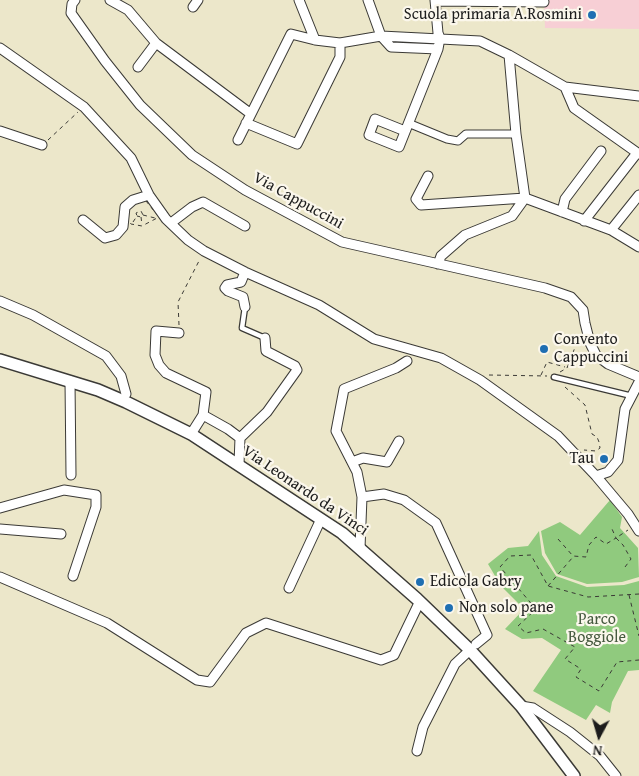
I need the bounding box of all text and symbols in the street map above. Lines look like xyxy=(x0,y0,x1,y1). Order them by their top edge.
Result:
place label: Scuola primaria A.Rosmini xyxy=(404,5,582,25)
marker: Scuola primaria A.Rosmini xyxy=(586,9,598,21)
street label: Via Cappuccini xyxy=(249,168,347,234)
place label: Convento Cappuccini xyxy=(554,330,628,368)
marker: Convento Cappuccini xyxy=(538,343,550,355)
street label: Via Leonardo da Vinci xyxy=(238,442,372,540)
place label: Tau xyxy=(569,449,594,469)
marker: Tau xyxy=(598,453,610,465)
place label: Edicola Gabry xyxy=(430,572,522,592)
marker: Edicola Gabry xyxy=(414,576,426,588)
place label: Non solo pane xyxy=(459,598,554,618)
marker: Non solo pane xyxy=(443,602,455,614)
park label: Parco Boggiole xyxy=(568,610,626,648)
north arrow xyxy=(574,711,624,761)
text: N xyxy=(592,740,603,761)

